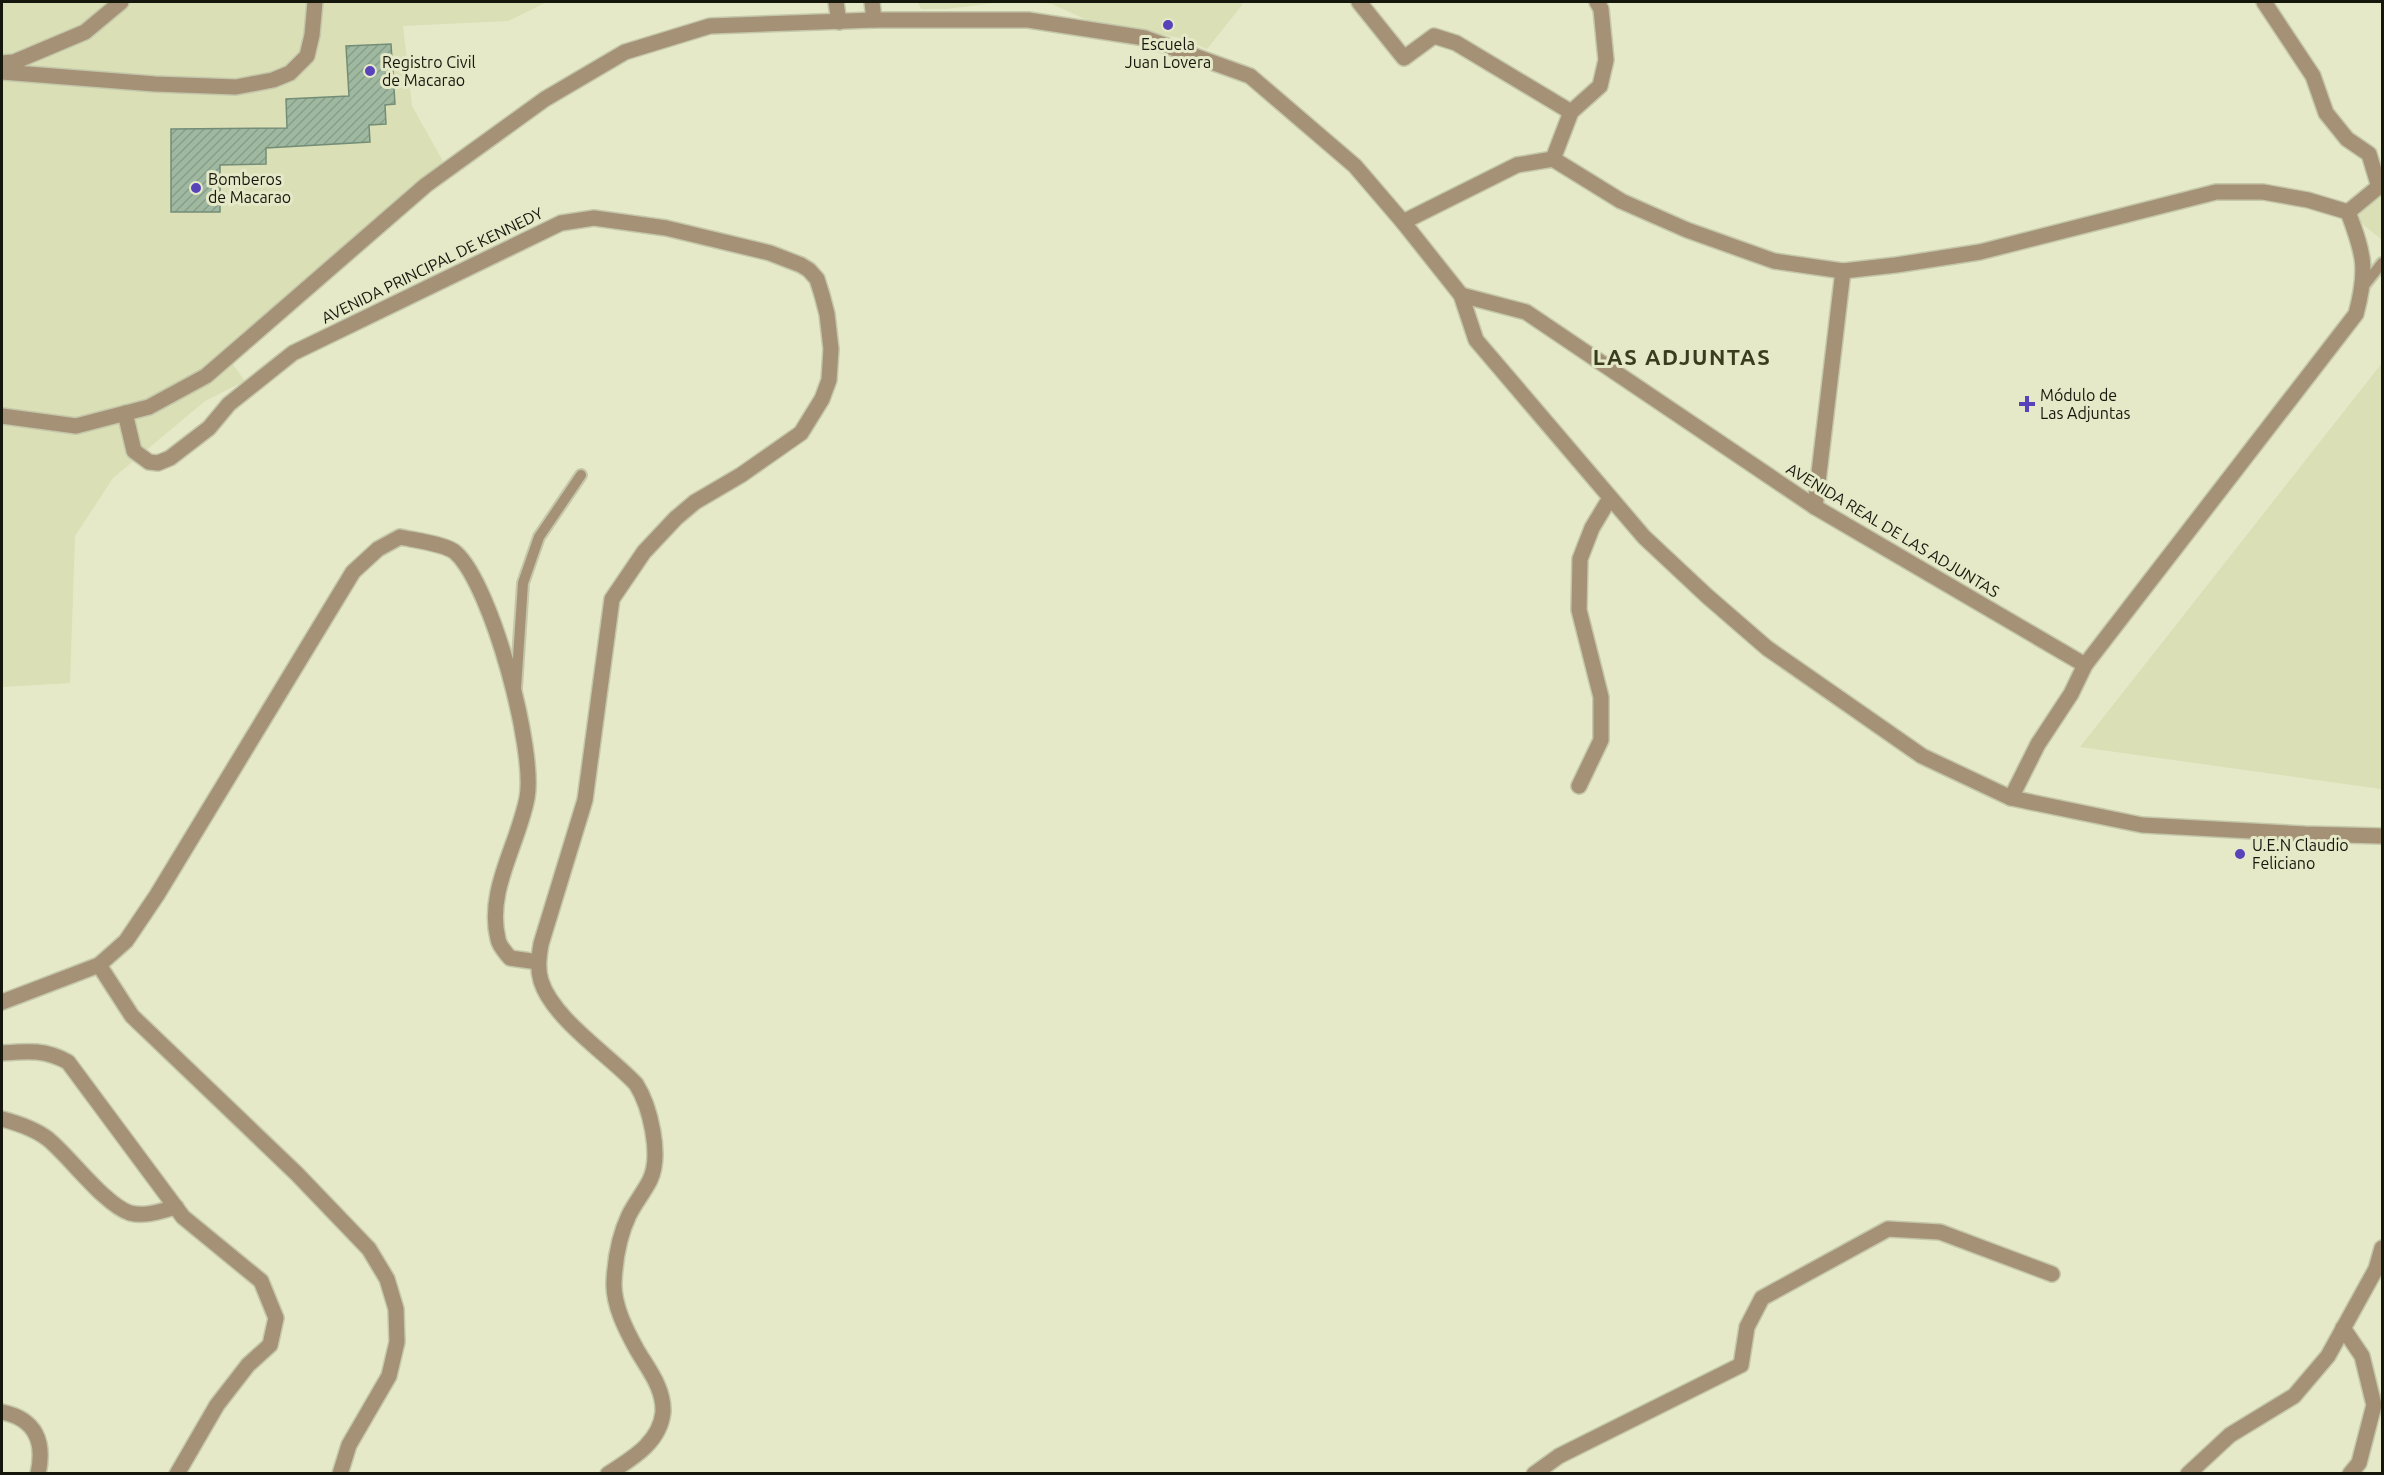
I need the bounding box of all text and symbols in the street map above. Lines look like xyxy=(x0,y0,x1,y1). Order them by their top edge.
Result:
marker: Escuela Juan Lovera xyxy=(1161,18,1175,32)
place label: Escuela Juan Lovera xyxy=(1125,35,1211,71)
place label: Registro Civil de Macarao xyxy=(382,53,476,89)
marker: Registro Civil de Macarao xyxy=(363,64,377,78)
place label: Bomberos de Macarao xyxy=(208,170,291,206)
marker: Bomberos de Macarao xyxy=(189,181,203,195)
street label: AVENIDA PRINCIPAL DE KENNEDY xyxy=(318,203,546,327)
district label: LAS ADJUNTAS xyxy=(1593,344,1771,369)
place label: Módulo de Las Adjuntas xyxy=(2040,386,2130,422)
marker: Módulo de Las Adjuntas xyxy=(2018,395,2036,413)
street label: AVENIDA REAL DE LAS ADJUNTAS xyxy=(1783,459,2003,601)
place label: U.E.N Claudio Feliciano xyxy=(2252,836,2349,872)
marker: U.E.N Claudio Feliciano xyxy=(2233,847,2247,861)

